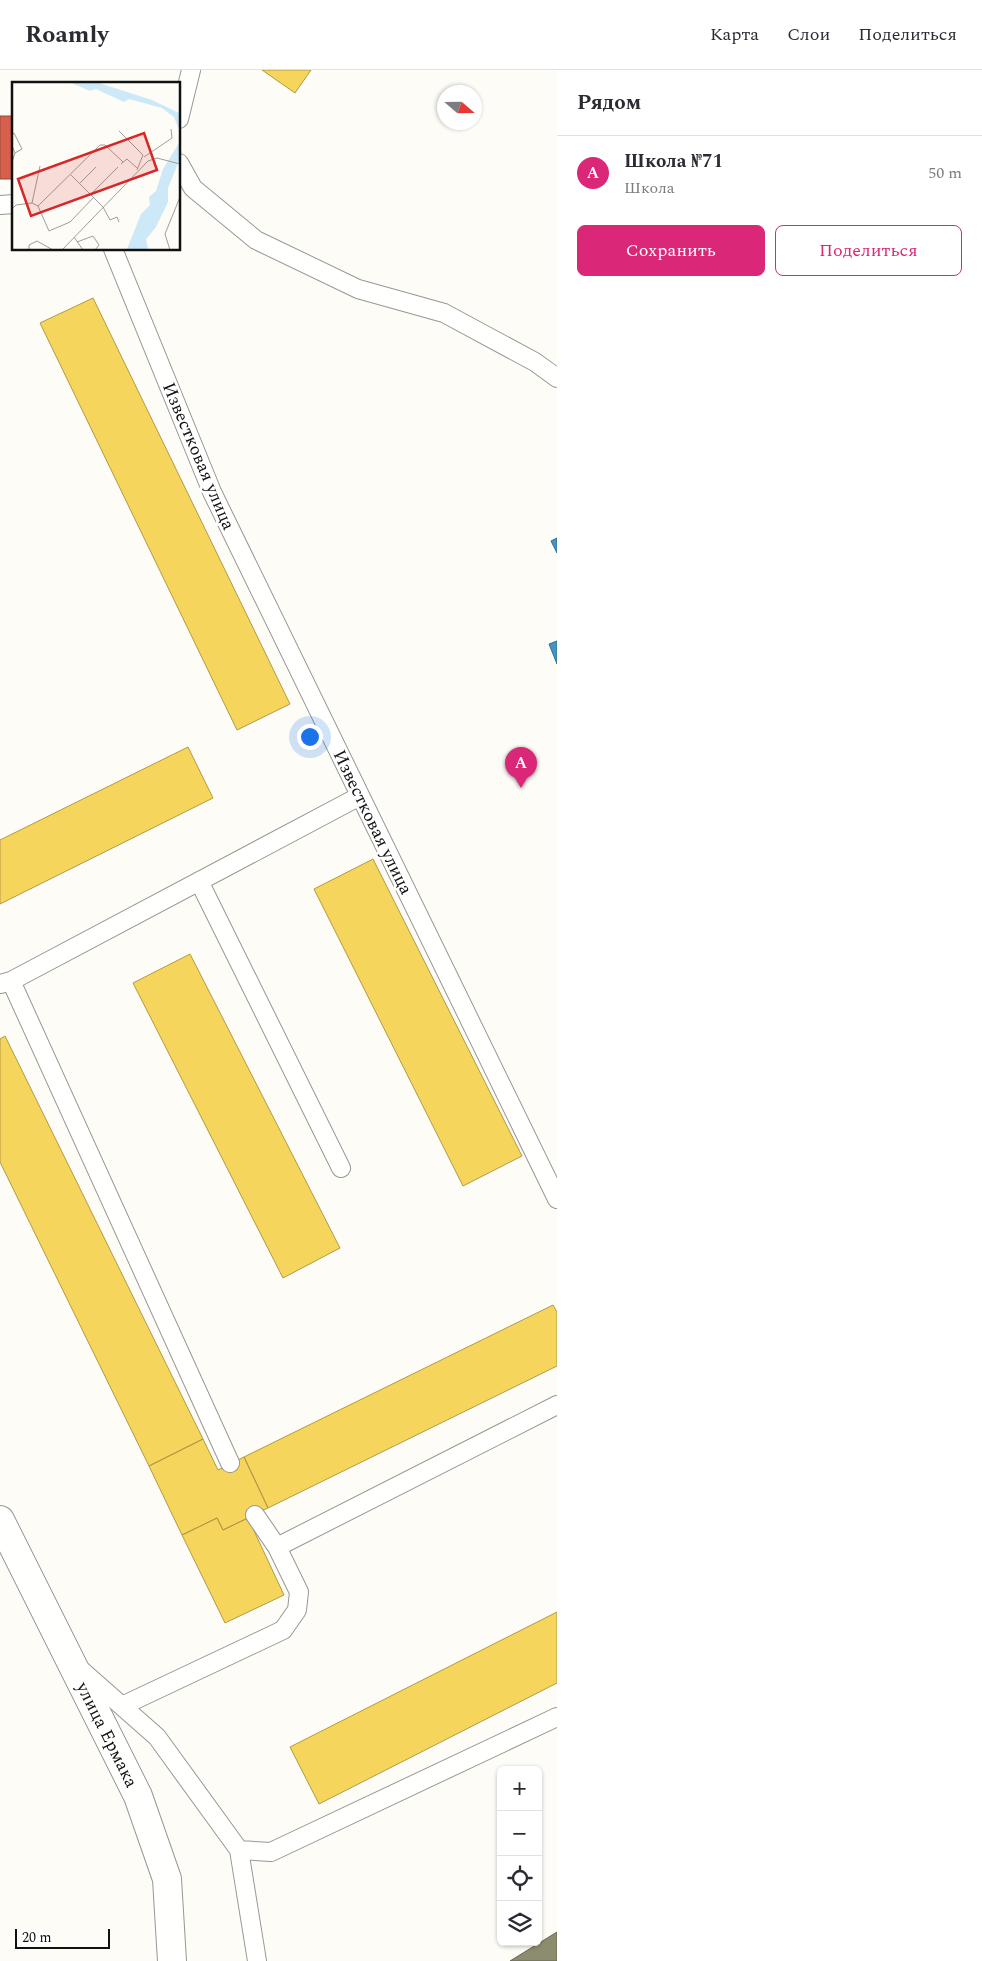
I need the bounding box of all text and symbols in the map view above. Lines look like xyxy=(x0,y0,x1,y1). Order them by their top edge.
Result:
text: Roamly xyxy=(25,17,109,53)
text: Карта xyxy=(710,21,759,48)
text: Слои xyxy=(787,21,830,48)
text: Поделиться xyxy=(858,21,957,48)
inset map xyxy=(12,82,180,250)
north arrow xyxy=(437,85,482,130)
text: Рядом xyxy=(577,87,641,119)
text: Школа №71 xyxy=(624,147,723,176)
text: A xyxy=(587,161,599,185)
text: 50 m xyxy=(928,161,962,185)
text: Школа xyxy=(624,176,675,200)
button: Сохранить xyxy=(577,225,765,276)
button: Поделиться xyxy=(775,225,962,276)
street label: Известковая улица xyxy=(155,378,242,535)
your location xyxy=(297,724,323,750)
street label: Известковая улица xyxy=(326,745,419,899)
pin: A xyxy=(505,747,537,788)
street label: улица Ермака xyxy=(69,1676,145,1793)
map controls xyxy=(497,1766,542,1946)
button: + xyxy=(497,1766,542,1811)
button: − xyxy=(497,1811,542,1856)
button: locate xyxy=(497,1856,542,1901)
button: layers xyxy=(497,1901,542,1946)
scale bar xyxy=(15,1926,110,1949)
text: 20 m xyxy=(22,1927,52,1948)

